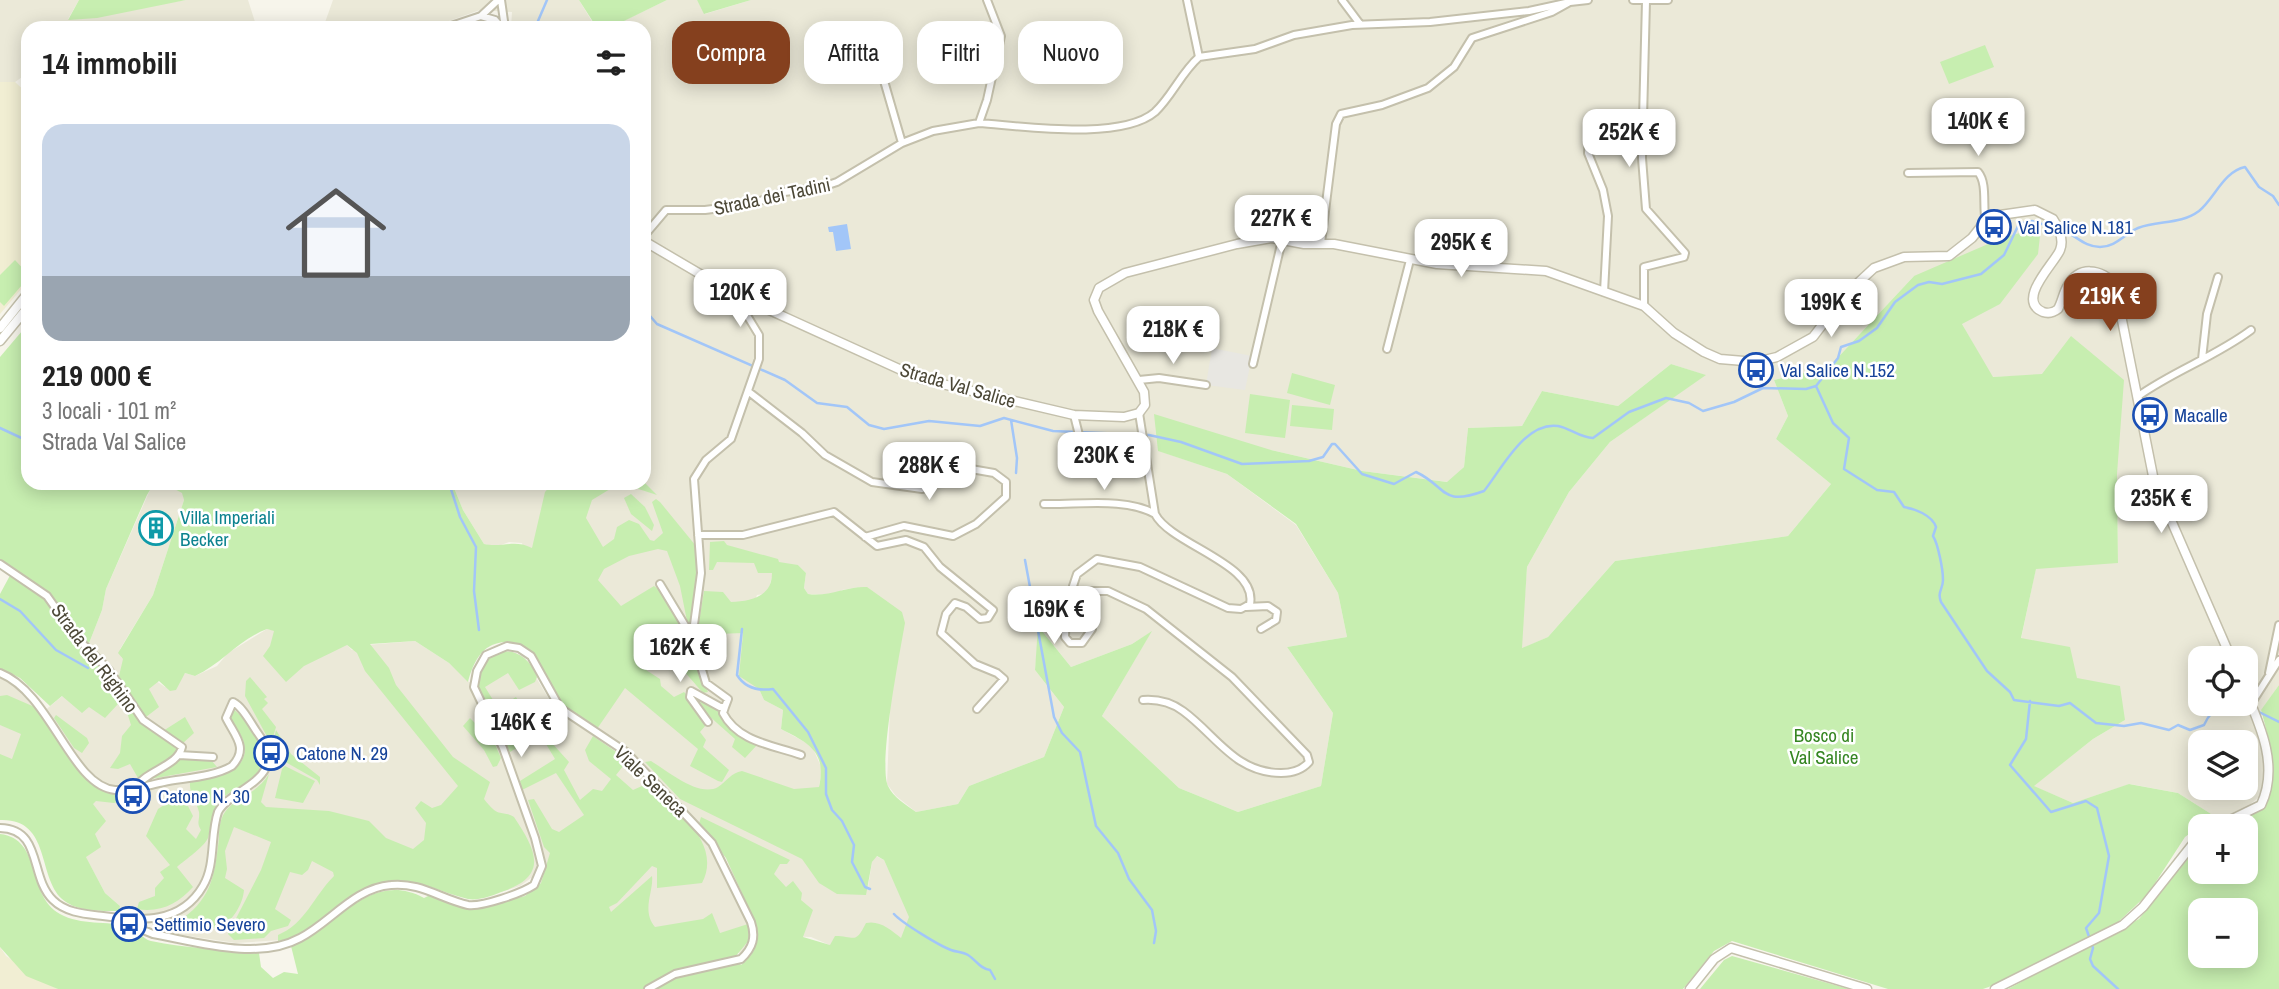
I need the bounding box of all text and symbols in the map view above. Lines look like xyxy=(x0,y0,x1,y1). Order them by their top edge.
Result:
chip: Compra xyxy=(672,21,790,84)
chip: Affitta xyxy=(804,21,903,84)
chip: Filtri xyxy=(917,21,1004,84)
chip: Nuovo xyxy=(1018,21,1123,84)
text: 14 immobili xyxy=(42,43,177,83)
icon: filters xyxy=(592,44,630,82)
pin: 140K € xyxy=(1921,99,2035,158)
text: 140K € xyxy=(1948,105,2008,136)
pin: 252K € xyxy=(1572,110,1686,169)
text: 252K € xyxy=(1599,116,1659,147)
icon: home xyxy=(273,170,399,296)
street label: Strada dei Tadini xyxy=(711,171,833,221)
pin: 227K € xyxy=(1224,196,1338,255)
text: 227K € xyxy=(1251,202,1311,233)
bus stop icon: Val Salice N.181 xyxy=(1975,208,2013,246)
place label: Val Salice N.181 xyxy=(2018,214,2133,240)
pin: 295K € xyxy=(1404,219,1518,279)
text: 295K € xyxy=(1431,226,1491,257)
pin: 120K € xyxy=(683,270,797,329)
pin: 219K € xyxy=(2053,274,2167,333)
text: 120K € xyxy=(710,276,770,307)
pin: 199K € xyxy=(1774,280,1888,339)
text: 219K € xyxy=(2080,280,2140,311)
text: 199K € xyxy=(1801,286,1861,317)
pin: 218K € xyxy=(1116,306,1230,366)
text: 218K € xyxy=(1143,313,1203,344)
bus stop icon: Val Salice N.152 xyxy=(1737,351,1775,389)
text: 219 000 € xyxy=(42,355,151,395)
street label: Strada Val Salice xyxy=(897,356,1019,414)
place label: Val Salice N.152 xyxy=(1780,357,1895,383)
text: 3 locali · 101 m² xyxy=(42,395,176,426)
bus stop icon: Macalle xyxy=(2131,396,2169,434)
place label: Macalle xyxy=(2174,402,2228,428)
text: Strada Val Salice xyxy=(42,426,186,457)
pin: 230K € xyxy=(1047,433,1161,492)
text: 230K € xyxy=(1074,439,1134,470)
pin: 288K € xyxy=(872,442,986,502)
text: 288K € xyxy=(899,449,959,480)
pin: 235K € xyxy=(2104,476,2218,535)
text: 235K € xyxy=(2131,482,2191,513)
place label: Villa Imperiali Becker xyxy=(180,504,275,552)
building icon: Villa Imperiali Becker xyxy=(137,509,175,547)
pin: 169K € xyxy=(997,586,1111,646)
text: 169K € xyxy=(1024,593,1084,624)
street label: Strada del Righino xyxy=(46,598,144,718)
pin: 162K € xyxy=(623,624,737,684)
text: 162K € xyxy=(650,631,710,662)
map controls xyxy=(2188,646,2258,968)
button: locate xyxy=(2188,646,2258,716)
pin: 146K € xyxy=(464,700,578,759)
text: 146K € xyxy=(491,706,551,737)
park label: Bosco di Val Salice xyxy=(1789,722,1859,770)
button: layers xyxy=(2188,730,2258,800)
bus stop icon: Catone N. 29 xyxy=(252,734,290,772)
place label: Catone N. 29 xyxy=(296,740,388,766)
street label: Viale Seneca xyxy=(609,740,694,823)
bus stop icon: Catone N. 30 xyxy=(114,777,152,815)
place label: Catone N. 30 xyxy=(158,783,250,809)
button: + xyxy=(2188,814,2258,884)
button: − xyxy=(2188,898,2258,968)
bus stop icon: Settimio Severo xyxy=(110,905,148,943)
place label: Settimio Severo xyxy=(154,911,266,937)

